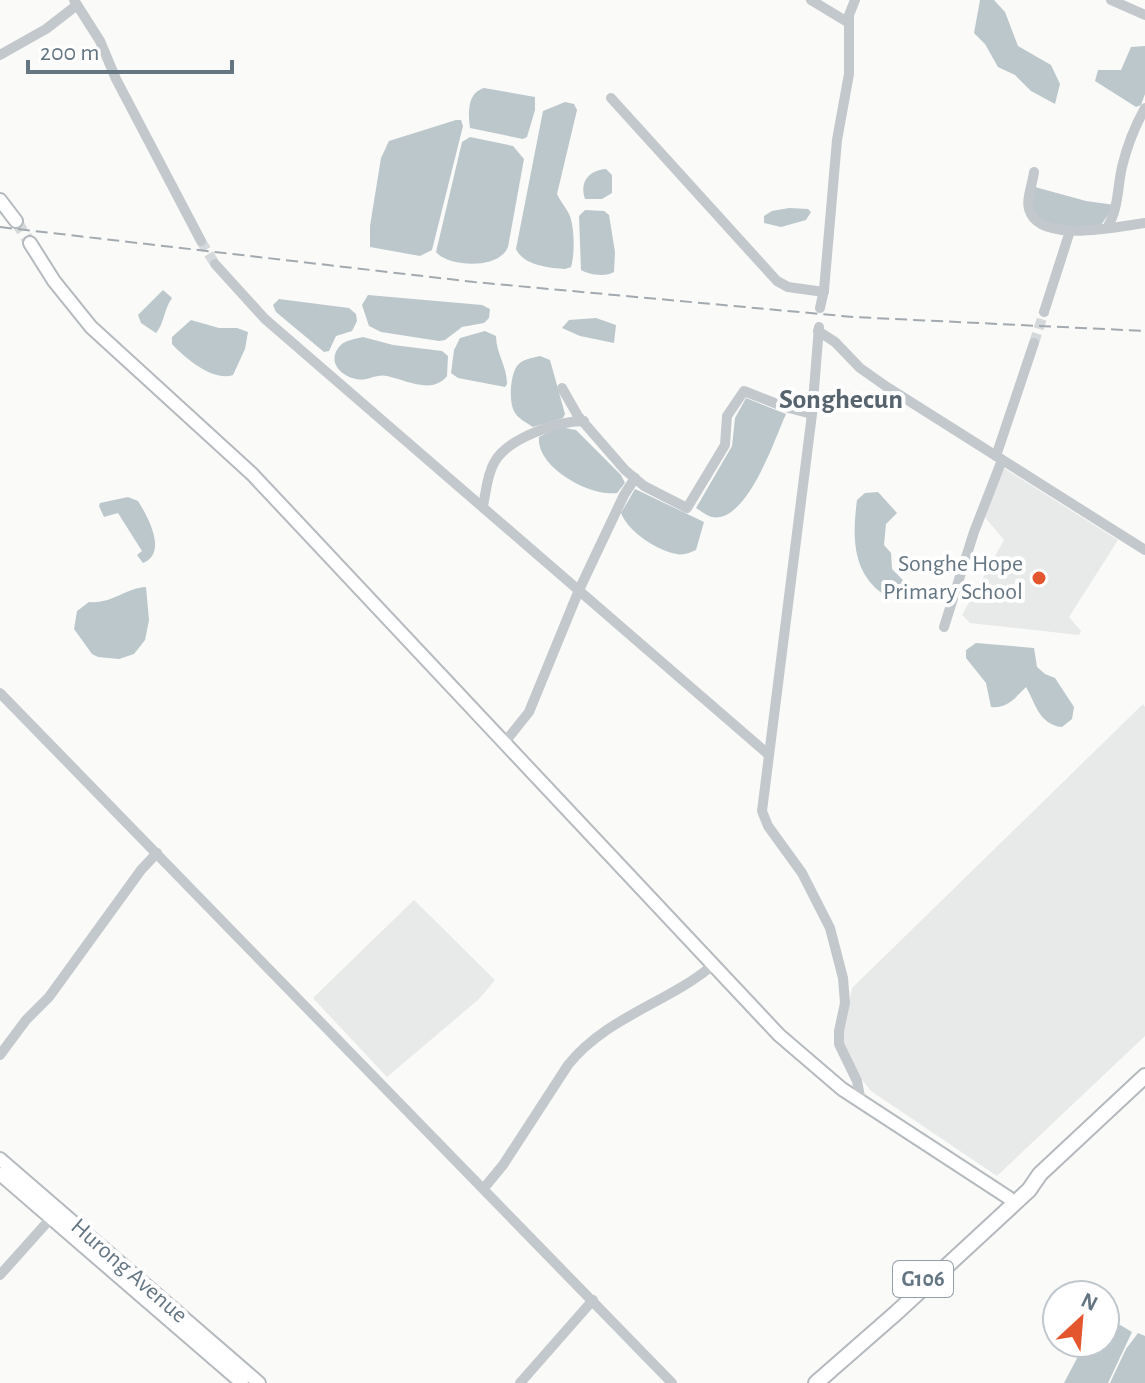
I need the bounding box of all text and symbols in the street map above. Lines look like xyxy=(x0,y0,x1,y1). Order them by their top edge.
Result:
scale bar xyxy=(28,24,232,74)
text: 200 m xyxy=(40,41,99,65)
district label: Songhecun xyxy=(779,386,903,414)
place label: Songhe Hope Primary School xyxy=(883,552,1023,604)
marker: Songhe Hope Primary School xyxy=(1030,569,1048,587)
street label: Hurong Avenue xyxy=(66,1214,192,1328)
road number: G106 xyxy=(893,1261,953,1297)
north arrow xyxy=(1041,1279,1121,1359)
text: N xyxy=(1078,1289,1101,1315)

